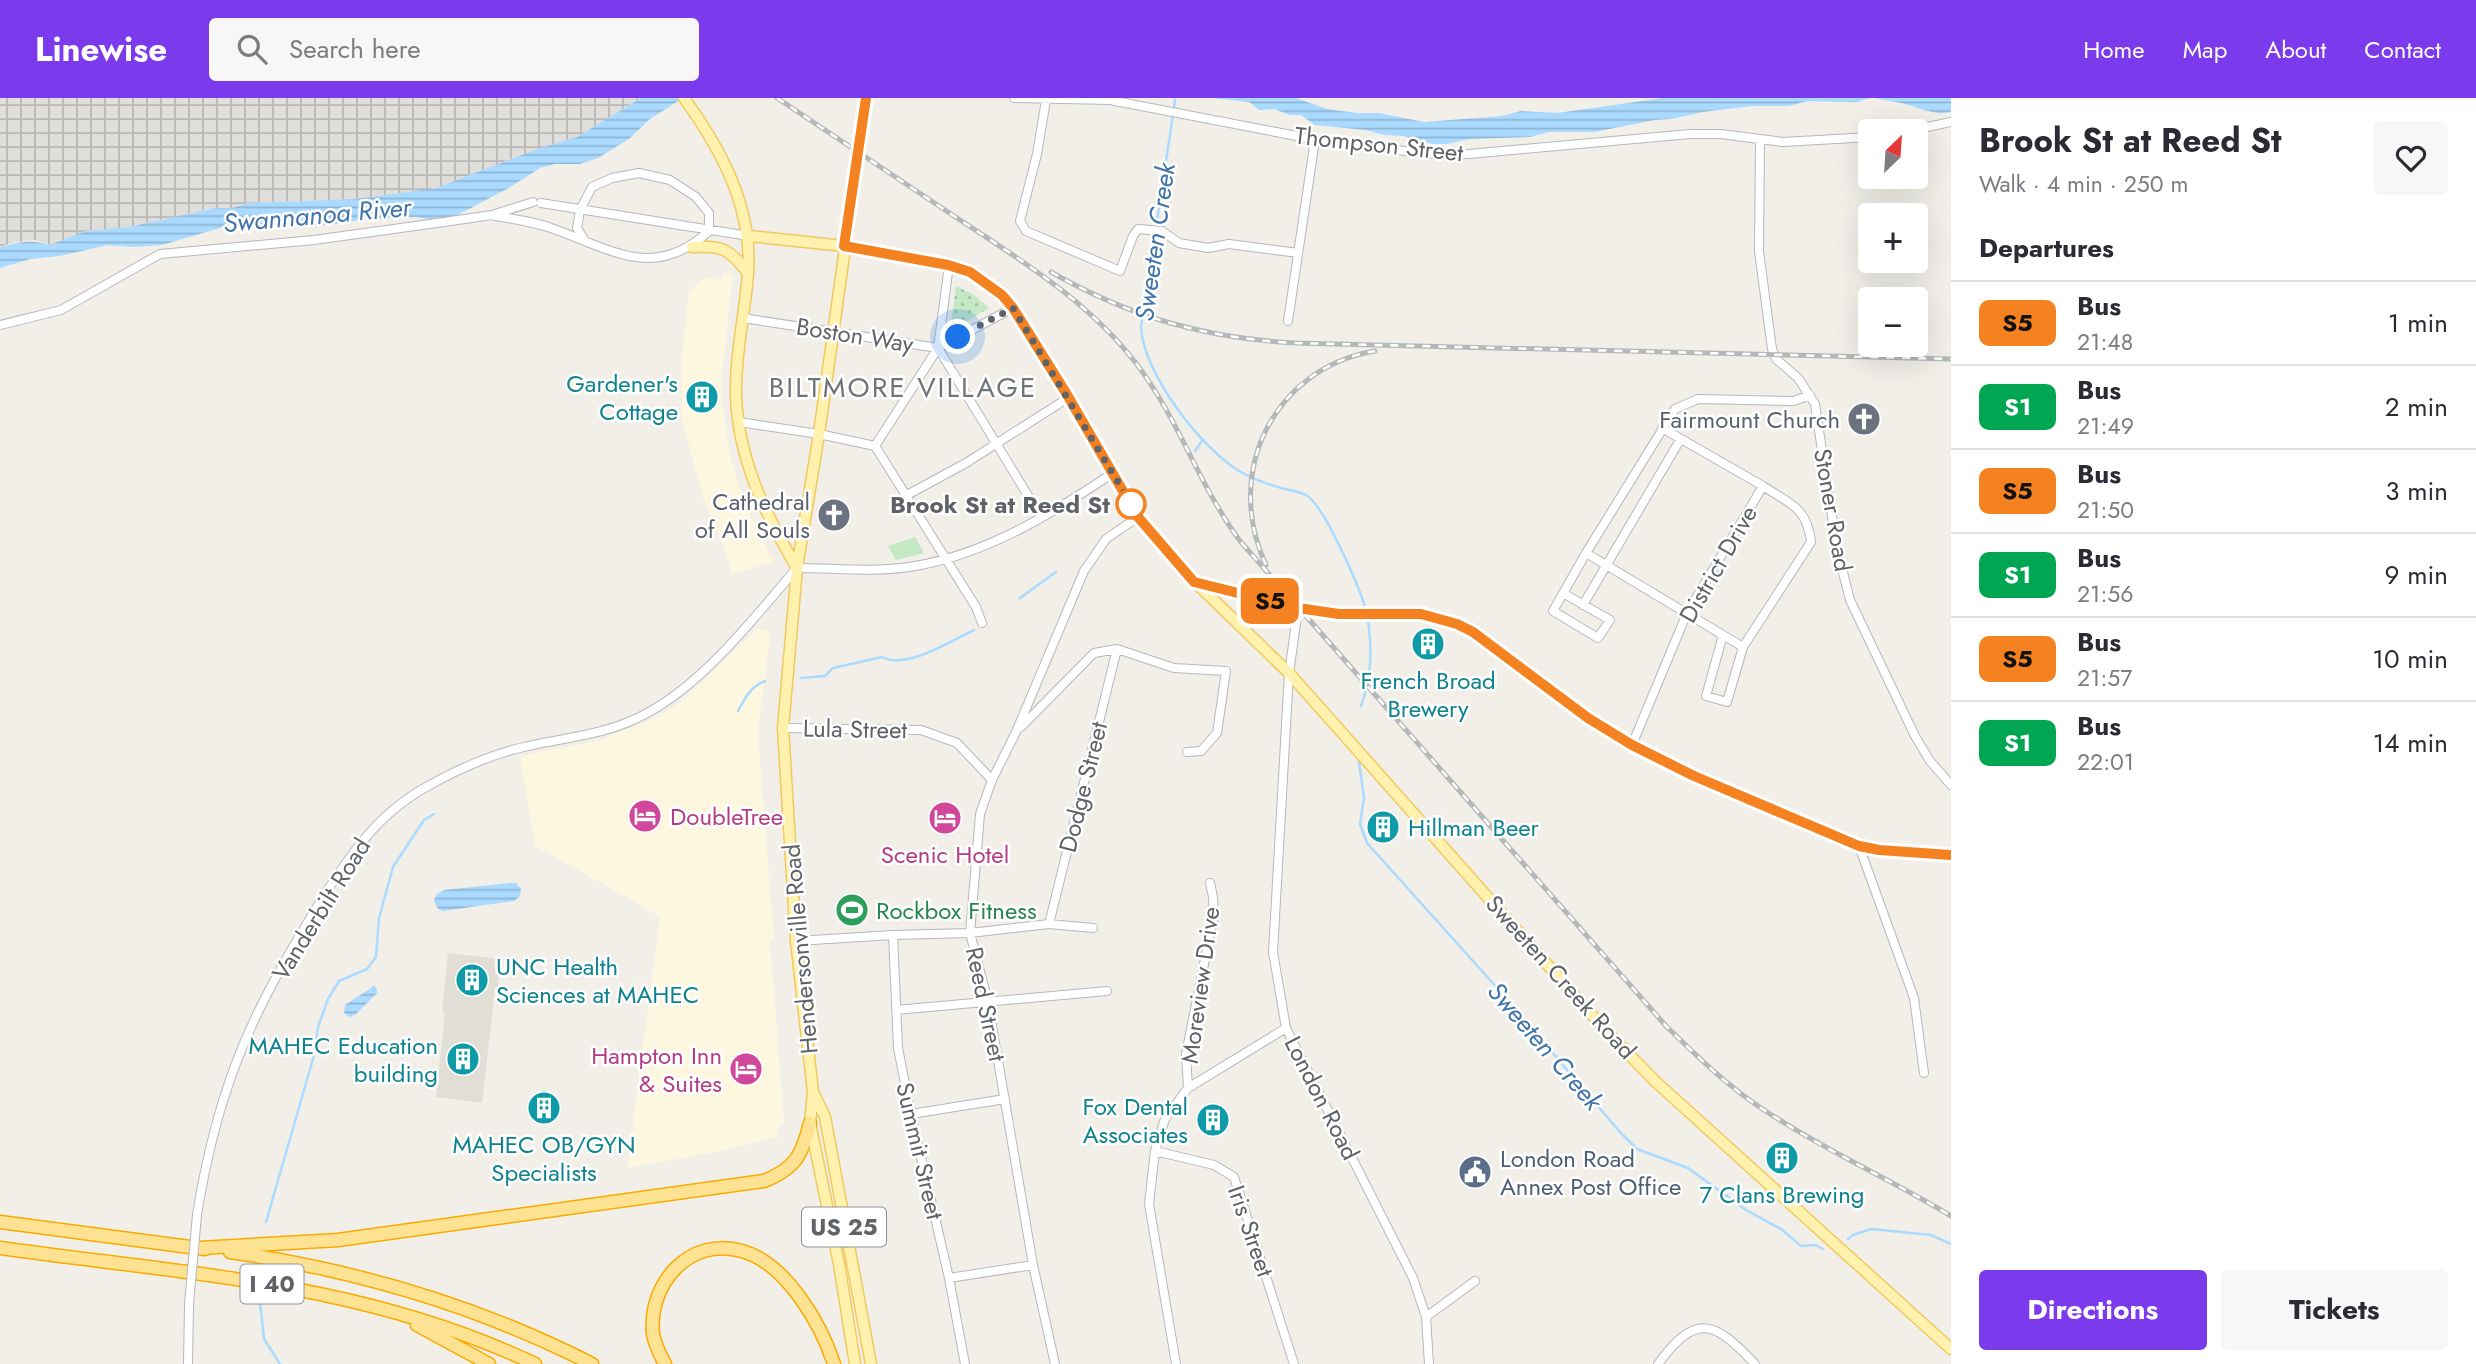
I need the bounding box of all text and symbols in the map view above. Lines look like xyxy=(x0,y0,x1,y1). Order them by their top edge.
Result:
search box xyxy=(209,18,699,81)
text: Linewise xyxy=(35,26,167,73)
icon: search xyxy=(233,30,271,68)
text: Search here xyxy=(289,30,421,68)
text: Home xyxy=(2083,32,2145,67)
text: Map xyxy=(2183,32,2227,67)
text: About xyxy=(2265,32,2326,67)
text: Contact xyxy=(2364,32,2441,67)
text: Brook St at Reed St xyxy=(1979,117,2282,164)
street label: Thompson Street xyxy=(1293,118,1465,170)
north arrow xyxy=(1858,119,1928,189)
map controls xyxy=(1858,119,1928,357)
button: heart xyxy=(2374,121,2448,195)
water label: Sweeten Creek xyxy=(1125,159,1185,324)
text: Walk · 4 min · 250 m xyxy=(1979,167,2188,201)
water label: Swannanoa River xyxy=(221,188,414,242)
button: + xyxy=(1858,203,1928,273)
text: Departures xyxy=(1979,229,2114,267)
button: − xyxy=(1858,287,1928,357)
text: Bus xyxy=(2077,287,2121,325)
text: 1 min xyxy=(2388,304,2448,342)
text: S5 xyxy=(2002,305,2033,340)
street label: Boston Way xyxy=(794,308,917,362)
your location xyxy=(940,319,975,354)
text: 21:48 xyxy=(2077,325,2133,359)
place label: Gardener's Cottage xyxy=(566,366,678,429)
district label: BILTMORE VILLAGE xyxy=(769,367,1037,408)
text: Bus xyxy=(2077,371,2121,409)
building icon: Gardener's Cottage xyxy=(683,378,721,416)
text: 2 min xyxy=(2385,388,2448,426)
text: S1 xyxy=(2004,389,2031,424)
church icon: Fairmount Church xyxy=(1845,400,1883,438)
place label: Fairmount Church xyxy=(1659,402,1840,437)
text: 21:49 xyxy=(2077,409,2134,443)
street label: Stoner Road xyxy=(1805,446,1861,574)
text: Bus xyxy=(2077,455,2121,493)
text: 3 min xyxy=(2385,472,2448,510)
text: S5 xyxy=(2002,473,2033,508)
place label: Cathedral of All Souls xyxy=(695,484,810,547)
place label: Brook St at Reed St xyxy=(890,487,1110,522)
marker: Brook St at Reed St xyxy=(1116,489,1146,519)
text: 21:50 xyxy=(2077,493,2134,527)
church icon: Cathedral of All Souls xyxy=(815,496,853,534)
street label: District Drive xyxy=(1670,499,1766,629)
text: Bus xyxy=(2077,539,2121,577)
text: 9 min xyxy=(2385,556,2448,594)
text: S1 xyxy=(2004,557,2031,592)
text: 21:56 xyxy=(2077,577,2134,611)
line badge: S5 xyxy=(1238,578,1302,624)
text: S5 xyxy=(1255,583,1285,618)
text: Bus xyxy=(2077,623,2121,661)
building icon: French Broad Brewery xyxy=(1409,625,1447,663)
text: 10 min xyxy=(2372,640,2448,678)
text: S5 xyxy=(2002,641,2033,676)
text: 21:57 xyxy=(2077,661,2132,695)
place label: French Broad Brewery xyxy=(1360,663,1496,726)
text: Bus xyxy=(2077,707,2121,745)
street label: Lula Street xyxy=(802,711,908,747)
street label: Dodge Street xyxy=(1050,718,1116,856)
text: 14 min xyxy=(2373,724,2448,762)
text: S1 xyxy=(2004,725,2031,760)
text: 22:01 xyxy=(2077,745,2134,779)
hotel icon: DoubleTree xyxy=(626,797,664,835)
place label: DoubleTree xyxy=(670,799,783,834)
hotel icon: Scenic Hotel xyxy=(926,799,964,837)
building icon: Hillman Beer xyxy=(1364,808,1402,846)
place label: Hillman Beer xyxy=(1408,810,1540,845)
street label: Vanderbilt Road xyxy=(263,831,379,987)
place label: Scenic Hotel xyxy=(881,837,1009,872)
street label: Hendersonville Road xyxy=(773,842,827,1056)
street label: Sweeten Creek Road xyxy=(1480,889,1642,1065)
sports icon: Rockbox Fitness xyxy=(833,891,871,929)
place label: Rockbox Fitness xyxy=(876,893,1037,928)
street label: Moreview Drive xyxy=(1172,904,1228,1066)
street label: Reed Street xyxy=(957,943,1015,1065)
place label: UNC Health Sciences at MAHEC xyxy=(496,949,699,1012)
building icon: UNC Health Sciences at MAHEC xyxy=(453,961,491,999)
water label: Sweeten Creek xyxy=(1481,976,1609,1116)
place label: MAHEC Education building xyxy=(249,1028,438,1091)
street label: London Road xyxy=(1276,1030,1368,1166)
place label: Hampton Inn & Suites xyxy=(591,1038,722,1101)
building icon: MAHEC Education building xyxy=(444,1040,482,1078)
hotel icon: Hampton Inn & Suites xyxy=(727,1050,765,1088)
street label: Summit Street xyxy=(887,1079,953,1223)
building icon: MAHEC OB/GYN Specialists xyxy=(525,1089,563,1127)
place label: Fox Dental Associates xyxy=(1083,1089,1188,1152)
building icon: Fox Dental Associates xyxy=(1194,1101,1232,1139)
place label: MAHEC OB/GYN Specialists xyxy=(452,1127,636,1190)
building icon: 7 Clans Brewing xyxy=(1763,1139,1801,1177)
place label: London Road Annex Post Office xyxy=(1500,1141,1681,1204)
public building icon: London Road Annex Post Office xyxy=(1456,1153,1494,1191)
place label: 7 Clans Brewing xyxy=(1700,1177,1864,1212)
street label: Iris Street xyxy=(1219,1181,1283,1282)
road number: US 25 xyxy=(802,1208,886,1246)
road number: I 40 xyxy=(240,1264,304,1303)
button: Directions xyxy=(1979,1270,2207,1350)
button: Tickets xyxy=(2221,1270,2448,1350)

